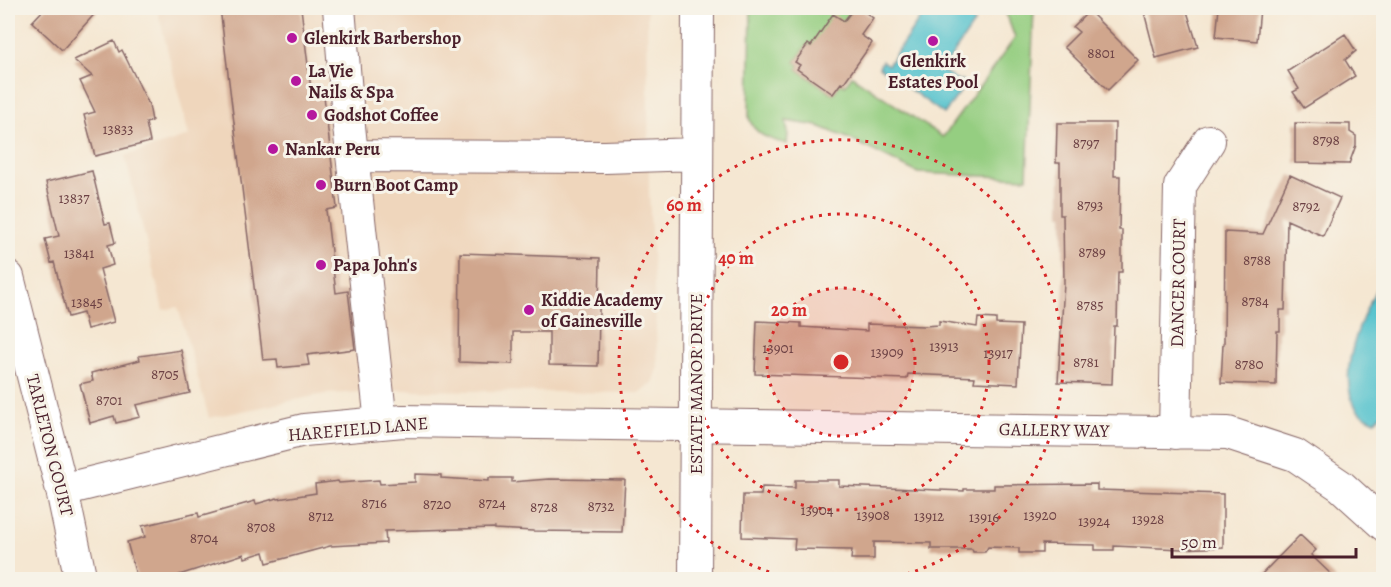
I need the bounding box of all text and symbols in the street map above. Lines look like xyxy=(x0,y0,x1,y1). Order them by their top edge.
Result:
place label: Glenkirk Barbershop xyxy=(304,26,462,50)
marker: Glenkirk Barbershop xyxy=(285,31,299,45)
marker: Glenkirk Estates Pool xyxy=(926,34,940,48)
house number: 8801 xyxy=(1087,43,1115,63)
place label: Glenkirk Estates Pool xyxy=(888,49,979,94)
place label: La Vie Nails & Spa xyxy=(308,59,394,104)
marker: La Vie Nails & Spa xyxy=(289,74,303,88)
place label: Godshot Coffee xyxy=(324,103,439,127)
marker: Godshot Coffee xyxy=(305,108,319,122)
house number: 13833 xyxy=(102,119,134,139)
house number: 8798 xyxy=(1312,130,1340,150)
house number: 8797 xyxy=(1073,133,1100,153)
place label: Nankar Peru xyxy=(285,137,380,161)
marker: Nankar Peru xyxy=(266,142,280,156)
place label: Burn Boot Camp xyxy=(333,173,458,197)
marker: Burn Boot Camp xyxy=(314,178,328,192)
house number: 13837 xyxy=(58,188,90,208)
text: 60 m xyxy=(666,193,702,217)
house number: 8793 xyxy=(1077,195,1103,215)
house number: 8792 xyxy=(1292,196,1320,216)
street label: DANCER COURT xyxy=(1165,218,1191,348)
house number: 8789 xyxy=(1078,242,1106,262)
house number: 13841 xyxy=(64,243,94,263)
text: 40 m xyxy=(718,246,754,270)
house number: 8788 xyxy=(1243,250,1271,270)
place label: Papa John's xyxy=(333,253,417,277)
marker: Papa John's xyxy=(314,258,328,272)
place label: Kiddie Academy of Gainesville xyxy=(541,288,663,333)
house number: 8784 xyxy=(1241,291,1269,311)
house number: 13845 xyxy=(71,292,103,312)
street label: ESTATE MANOR DRIVE xyxy=(684,293,708,475)
house number: 8785 xyxy=(1076,295,1104,315)
text: 20 m xyxy=(771,298,807,322)
marker: Kiddie Academy of Gainesville xyxy=(522,303,536,317)
house number: 13913 xyxy=(929,336,959,356)
house number: 13901 xyxy=(762,338,794,358)
house number: 13909 xyxy=(870,342,904,362)
house number: 13917 xyxy=(983,343,1014,363)
centre of rings xyxy=(831,352,851,372)
house number: 8781 xyxy=(1073,352,1099,372)
house number: 8780 xyxy=(1235,354,1263,374)
house number: 8705 xyxy=(151,364,179,384)
street label: TARLETON COURT xyxy=(21,372,79,519)
house number: 8701 xyxy=(96,390,122,410)
street label: HAREFIELD LANE xyxy=(287,411,429,447)
street label: GALLERY WAY xyxy=(999,417,1111,443)
house number: 8716 xyxy=(361,493,387,513)
house number: 8724 xyxy=(478,493,506,513)
house number: 8720 xyxy=(423,494,451,514)
house number: 8732 xyxy=(588,496,614,516)
house number: 8728 xyxy=(530,497,558,517)
house number: 13904 xyxy=(801,500,834,520)
house number: 13908 xyxy=(856,505,890,525)
house number: 13920 xyxy=(1023,505,1057,525)
house number: 8712 xyxy=(308,506,334,526)
house number: 13912 xyxy=(914,506,944,526)
house number: 13916 xyxy=(969,507,999,527)
house number: 13928 xyxy=(1132,509,1164,529)
house number: 13924 xyxy=(1078,511,1110,531)
house number: 8708 xyxy=(247,517,275,537)
scale bar xyxy=(1172,521,1356,559)
house number: 8704 xyxy=(190,528,218,548)
text: 50 m xyxy=(1181,530,1217,554)

